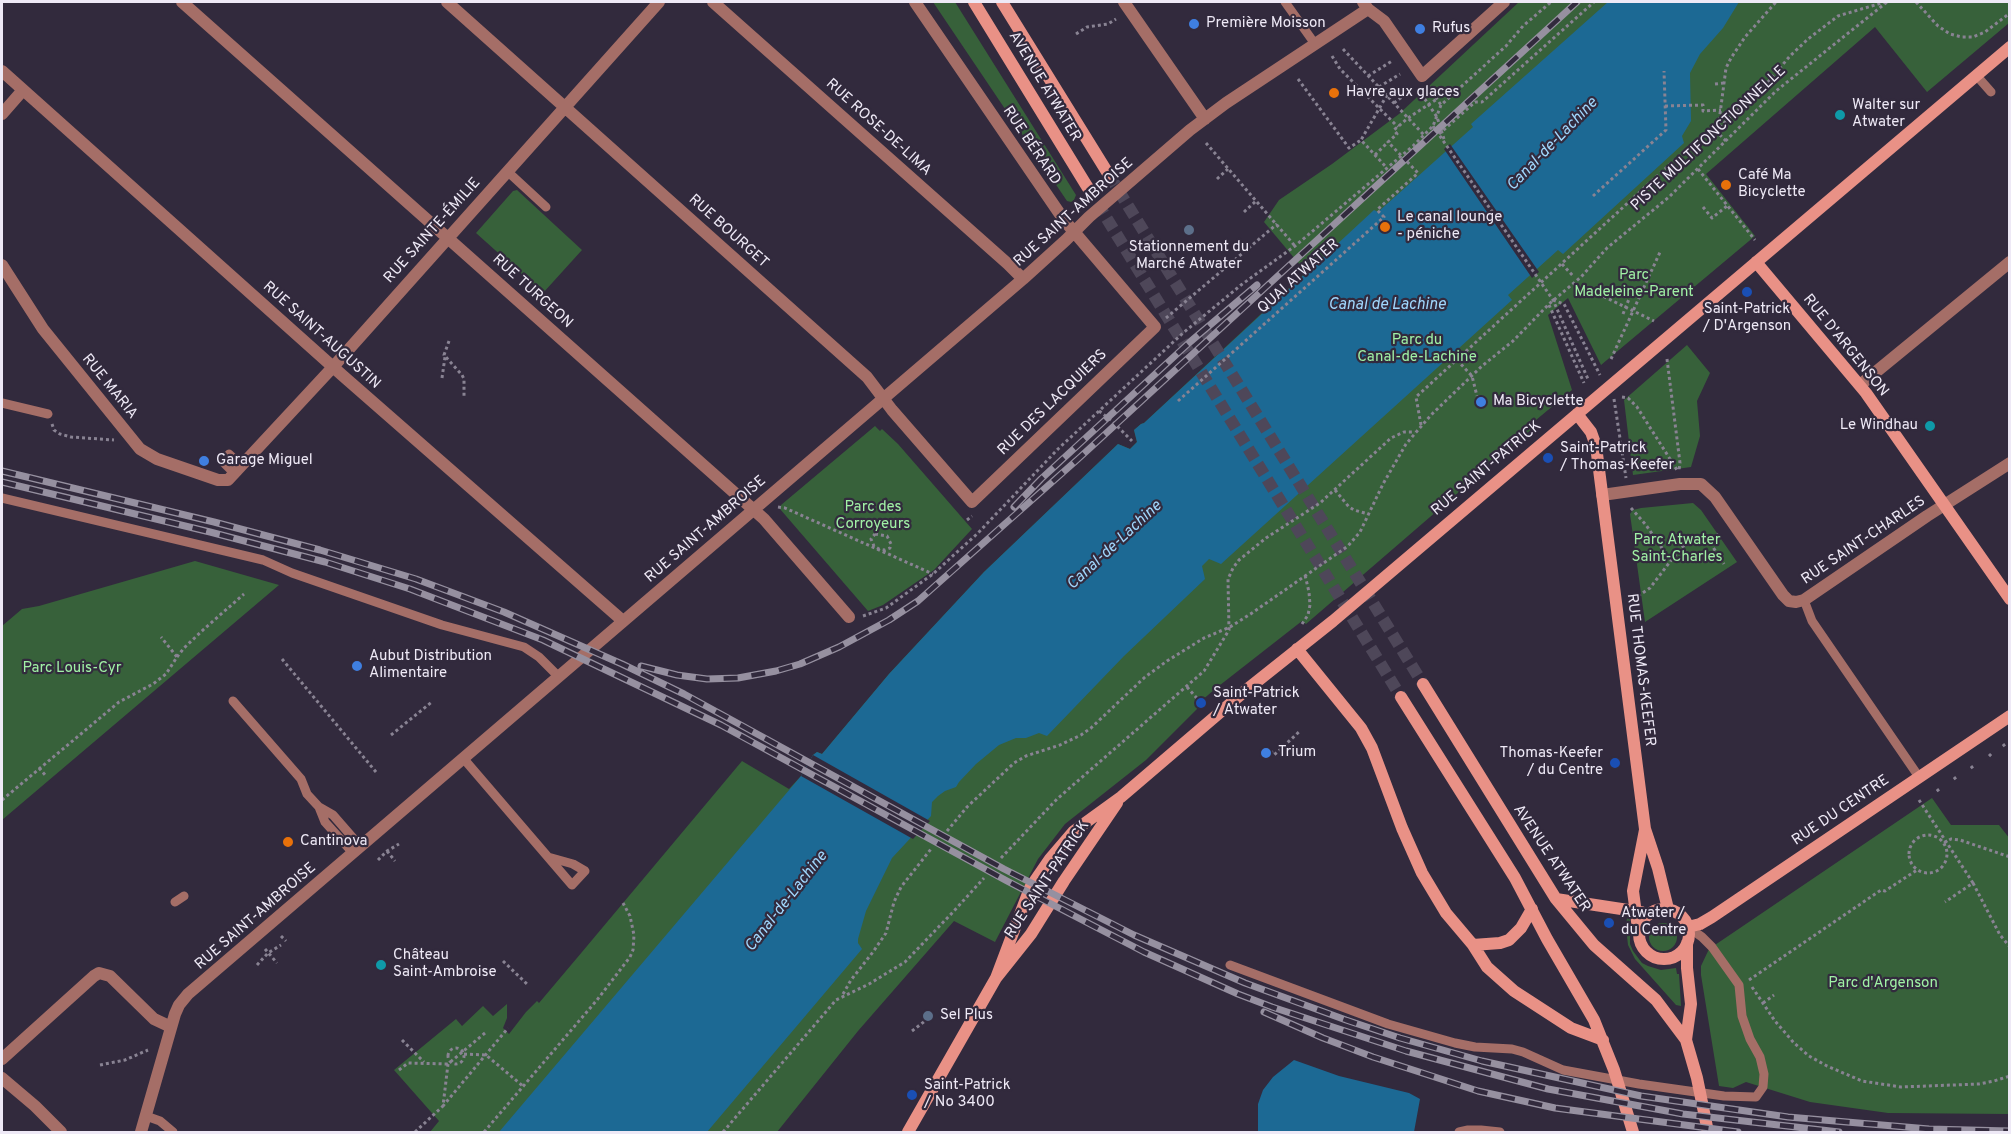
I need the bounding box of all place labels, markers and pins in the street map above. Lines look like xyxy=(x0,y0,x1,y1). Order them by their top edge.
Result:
place label: Première Moisson xyxy=(1206,15,1326,33)
marker: Première Moisson xyxy=(1187,17,1201,31)
place label: Rufus xyxy=(1432,20,1470,38)
marker: Rufus xyxy=(1413,22,1427,36)
place label: Havre aux glaces xyxy=(1346,84,1460,102)
marker: Havre aux glaces xyxy=(1327,86,1341,100)
place label: Walter sur Atwater xyxy=(1852,97,1920,132)
marker: Walter sur Atwater xyxy=(1833,108,1847,122)
place label: Café Ma Bicyclette xyxy=(1738,167,1806,202)
marker: Café Ma Bicyclette xyxy=(1719,178,1733,192)
place label: Le canal lounge - péniche xyxy=(1397,209,1502,244)
marker: Le canal lounge - péniche xyxy=(1378,220,1392,234)
marker: Stationnement du Marché Atwater xyxy=(1182,223,1196,237)
place label: Stationnement du Marché Atwater xyxy=(1129,239,1249,274)
marker: Saint-Patrick / D'Argenson xyxy=(1740,285,1754,299)
place label: Saint-Patrick / D'Argenson xyxy=(1703,301,1791,336)
place label: Ma Bicyclette xyxy=(1493,393,1584,411)
marker: Ma Bicyclette xyxy=(1474,395,1488,409)
place label: Le Windhau xyxy=(1840,417,1918,435)
marker: Le Windhau xyxy=(1923,419,1937,433)
place label: Saint-Patrick / Thomas-Keefer xyxy=(1560,440,1674,475)
marker: Saint-Patrick / Thomas-Keefer xyxy=(1541,451,1555,465)
place label: Garage Miguel xyxy=(216,452,313,470)
marker: Garage Miguel xyxy=(197,454,211,468)
place label: Aubut Distribution Alimentaire xyxy=(369,648,492,683)
marker: Aubut Distribution Alimentaire xyxy=(350,659,364,673)
place label: Saint-Patrick / Atwater xyxy=(1213,685,1300,720)
marker: Saint-Patrick / Atwater xyxy=(1194,696,1208,710)
place label: Trium xyxy=(1278,744,1316,762)
place label: Thomas-Keefer / du Centre xyxy=(1499,745,1603,780)
marker: Trium xyxy=(1259,746,1273,760)
marker: Thomas-Keefer / du Centre xyxy=(1608,756,1622,770)
place label: Cantinova xyxy=(300,833,367,851)
marker: Cantinova xyxy=(281,835,295,849)
place label: Atwater / du Centre xyxy=(1621,905,1686,940)
marker: Atwater / du Centre xyxy=(1602,916,1616,930)
place label: Château Saint-Ambroise xyxy=(393,947,496,982)
marker: Château Saint-Ambroise xyxy=(374,958,388,972)
place label: Sel Plus xyxy=(940,1007,993,1025)
marker: Sel Plus xyxy=(921,1009,935,1023)
place label: Saint-Patrick / No 3400 xyxy=(924,1077,1011,1112)
marker: Saint-Patrick / No 3400 xyxy=(905,1088,919,1102)

